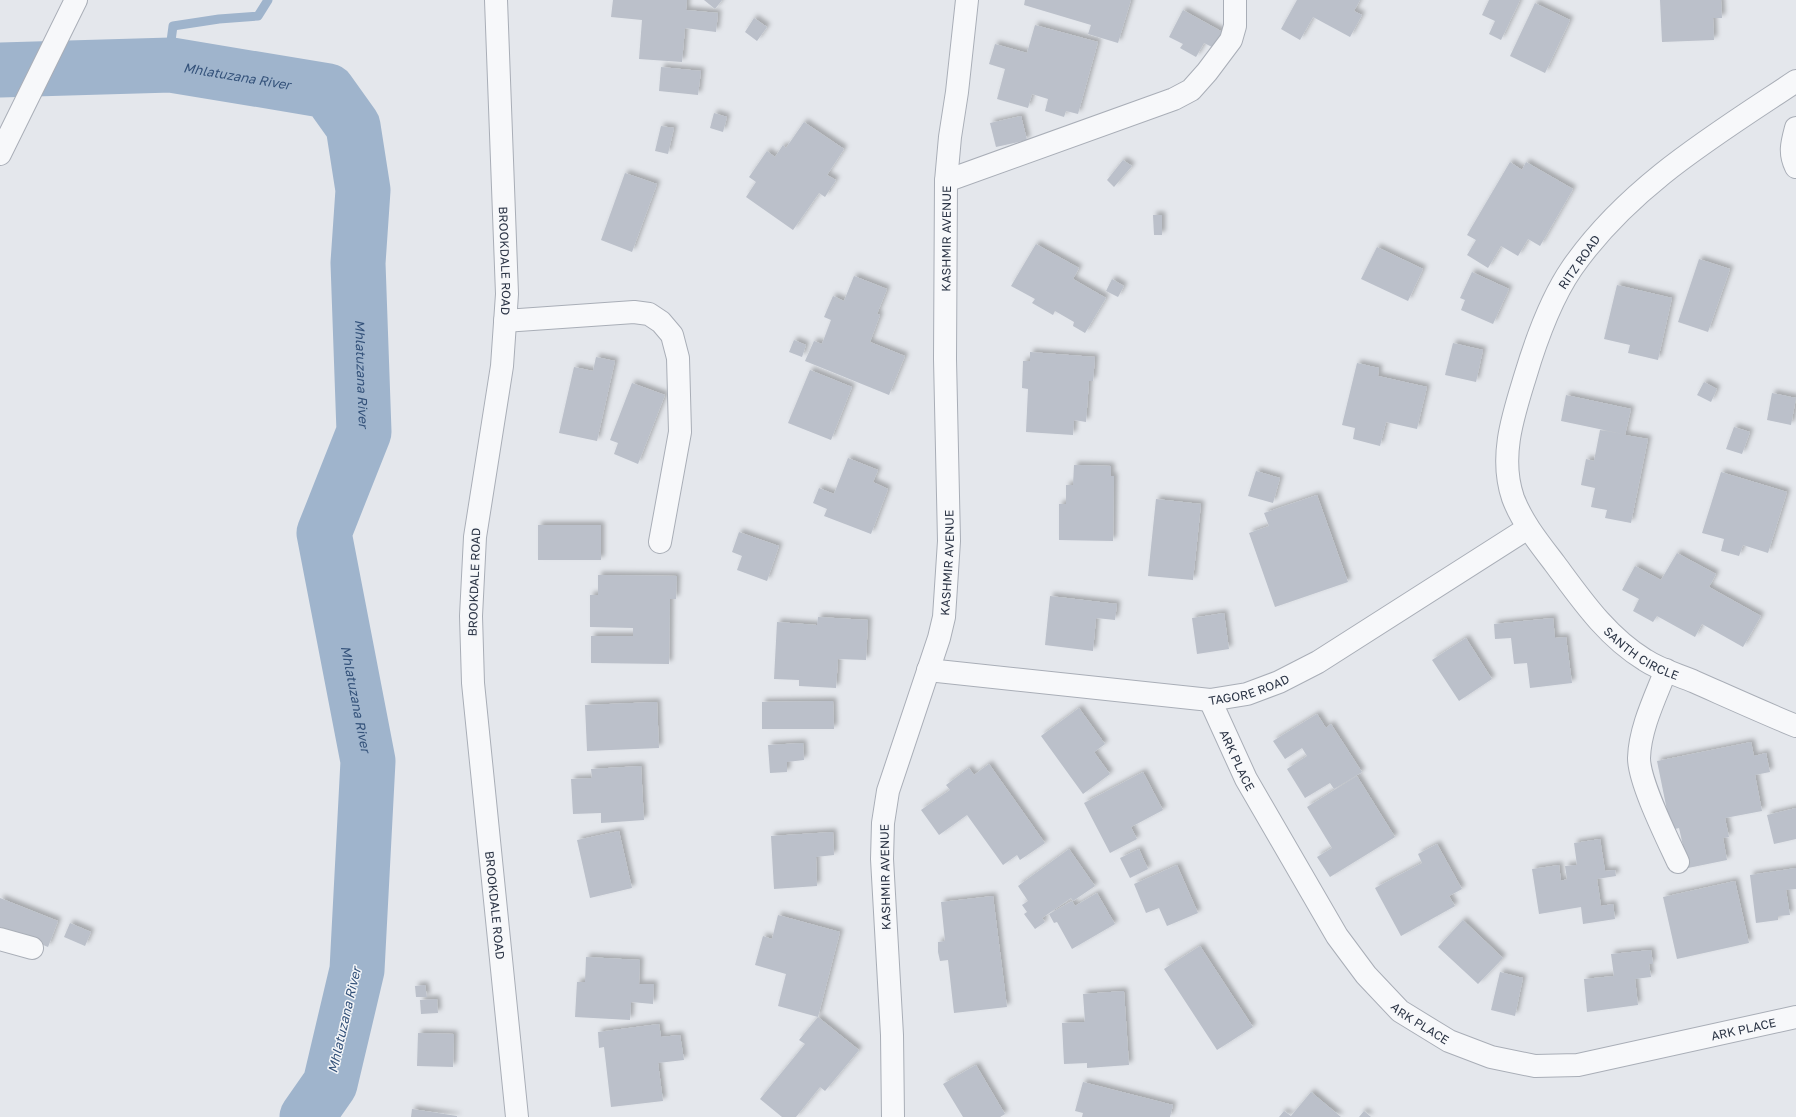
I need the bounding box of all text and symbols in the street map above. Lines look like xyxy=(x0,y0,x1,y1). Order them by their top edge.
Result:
water label: Mhlatuzana River xyxy=(182,59,294,93)
street label: KASHMIR AVENUE xyxy=(938,186,953,292)
street label: BROOKDALE ROAD xyxy=(496,206,515,316)
street label: RITZ ROAD xyxy=(1555,232,1603,292)
water label: Mhlatuzana River xyxy=(352,319,372,430)
street label: KASHMIR AVENUE xyxy=(937,509,957,616)
street label: BROOKDALE ROAD xyxy=(465,527,483,637)
street label: SANTH CIRCLE xyxy=(1601,623,1681,682)
water label: Mhlatuzana River xyxy=(338,644,375,756)
street label: TAGORE ROAD xyxy=(1208,671,1292,708)
street label: ARK PLACE xyxy=(1217,727,1259,793)
street label: KASHMIR AVENUE xyxy=(877,824,893,930)
street label: BROOKDALE ROAD xyxy=(483,850,508,960)
water label: Mhlatuzana River xyxy=(324,964,364,1074)
street label: ARK PLACE xyxy=(1388,999,1452,1047)
street label: ARK PLACE xyxy=(1710,1014,1777,1043)

